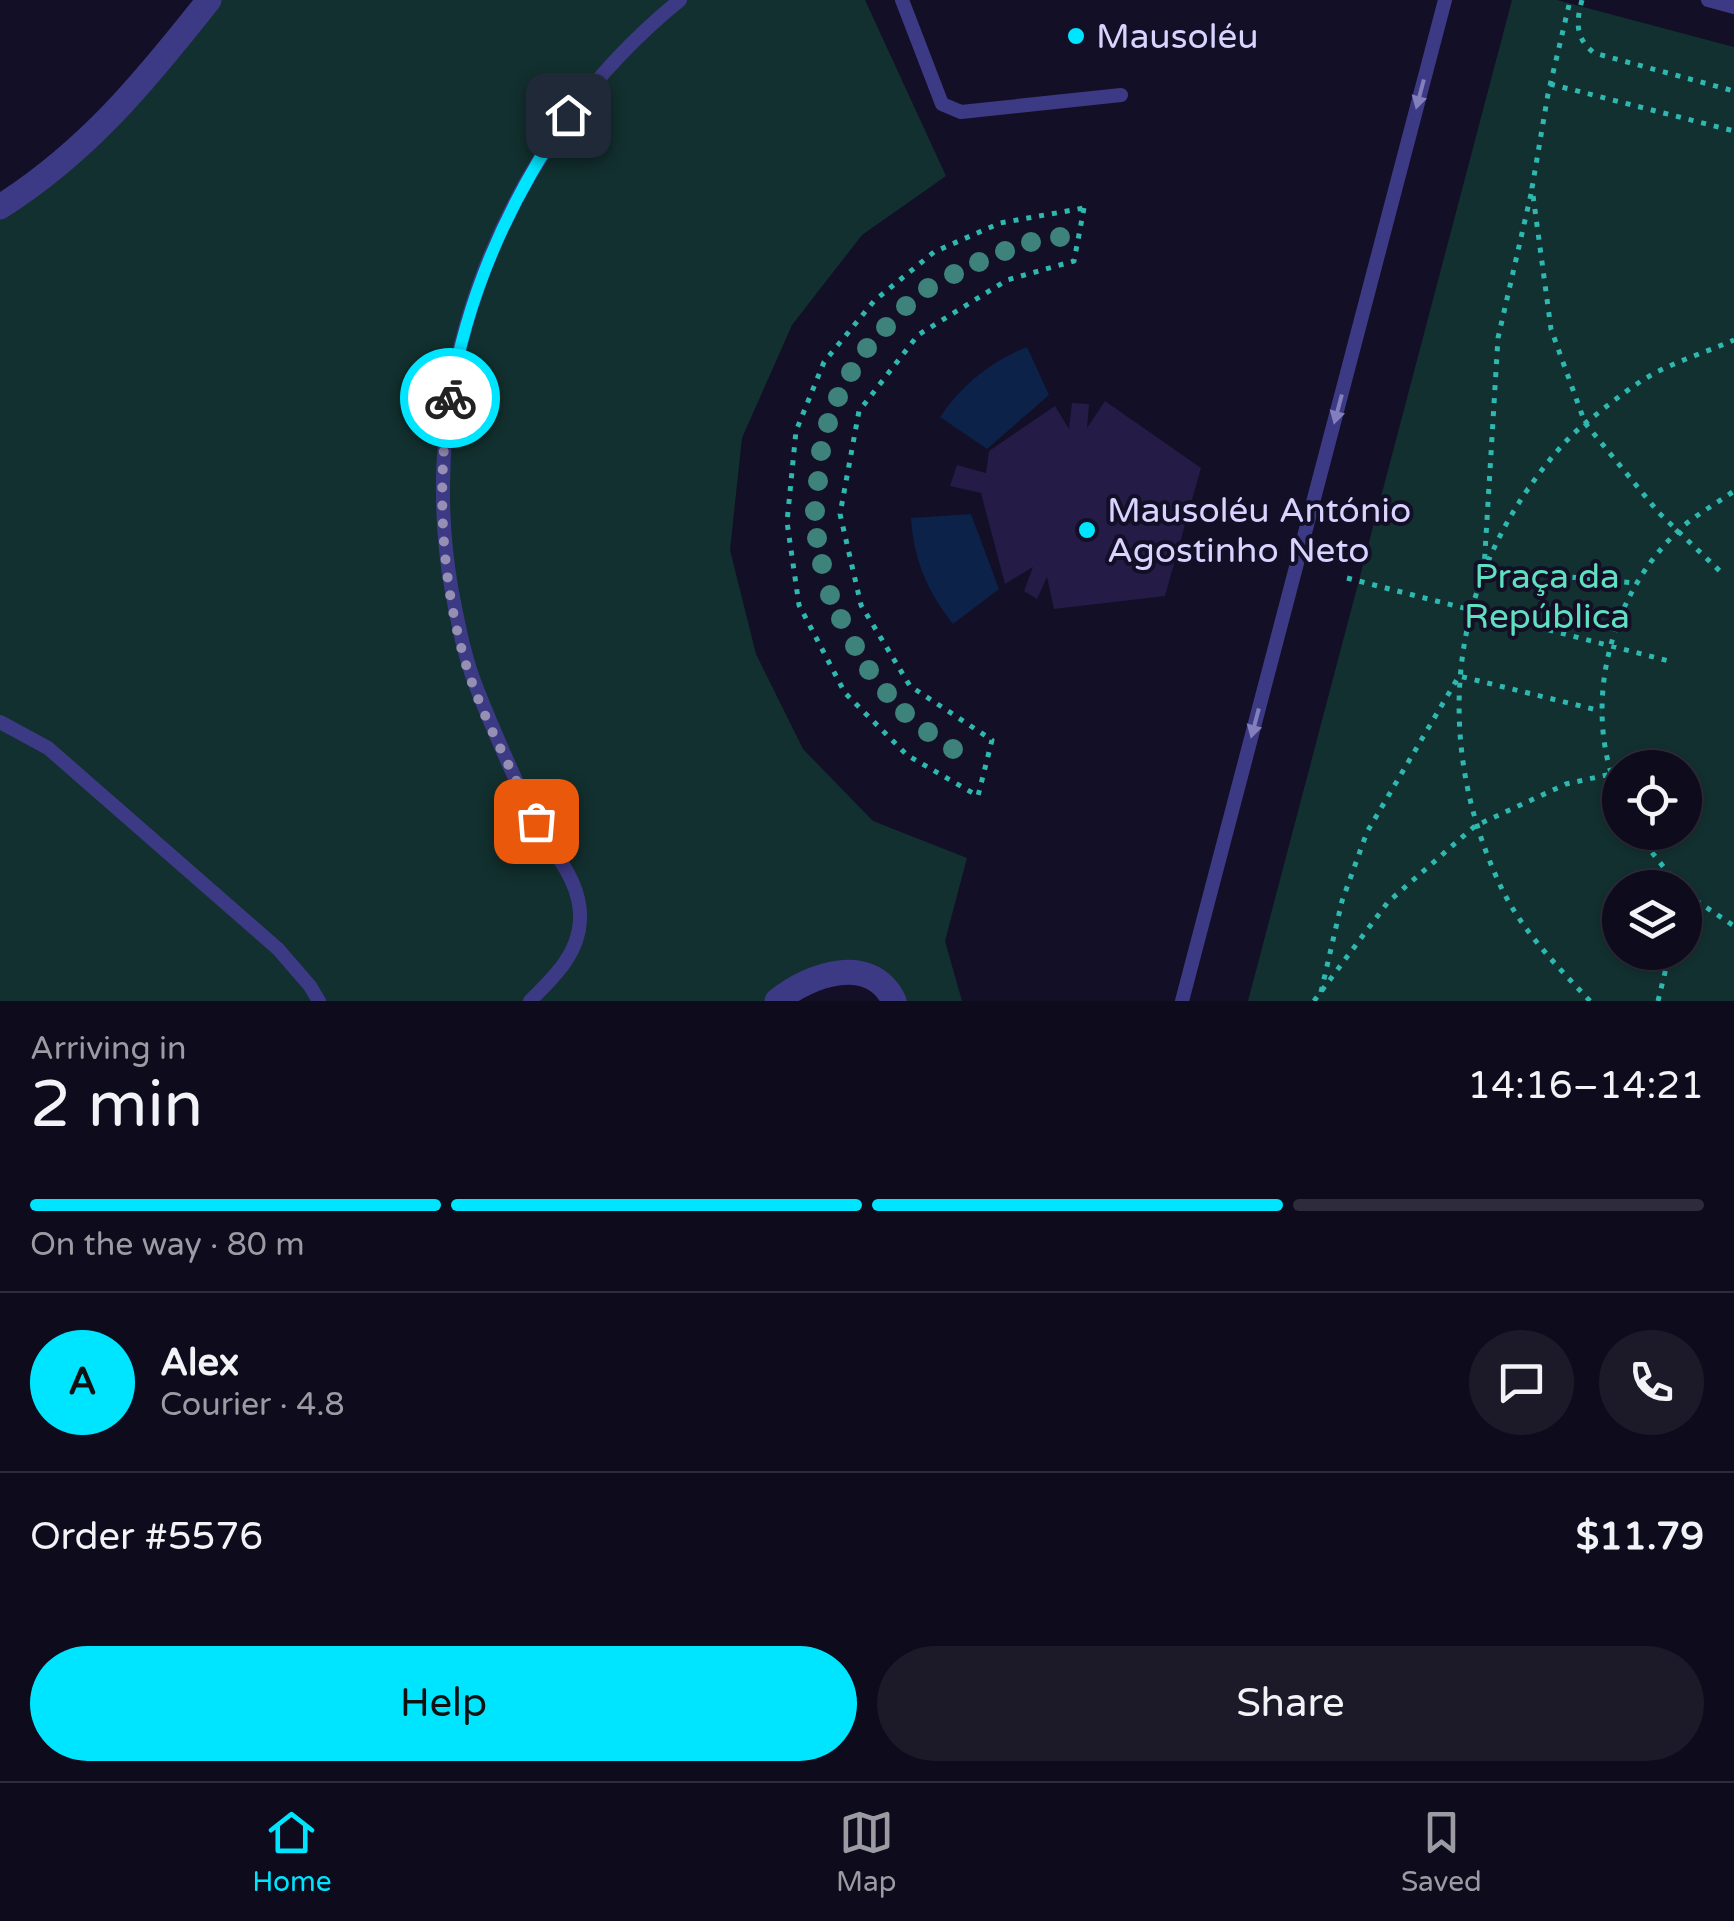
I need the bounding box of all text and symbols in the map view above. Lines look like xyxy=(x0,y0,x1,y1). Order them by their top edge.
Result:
place label: Mausoléu xyxy=(1096,16,1259,58)
marker: Mausoléu xyxy=(1065,25,1087,47)
pin xyxy=(526,73,611,158)
one-way arrow xyxy=(1412,79,1428,110)
icon: home xyxy=(541,88,596,143)
courier xyxy=(400,348,500,448)
icon: bike xyxy=(423,371,478,426)
one-way arrow xyxy=(1329,394,1345,425)
place label: Mausoléu António Agostinho Neto xyxy=(1107,490,1411,572)
marker: Mausoléu António Agostinho Neto xyxy=(1076,519,1098,541)
park label: Praça da República xyxy=(1464,556,1630,638)
one-way arrow xyxy=(1247,708,1262,739)
map controls xyxy=(1602,750,1702,970)
button: locate xyxy=(1602,750,1702,850)
pin xyxy=(494,779,579,864)
icon: bag xyxy=(509,794,564,849)
button: layers xyxy=(1602,870,1702,970)
text: Arriving in xyxy=(30,1030,187,1068)
text: 14:16–14:21 xyxy=(1467,1063,1704,1109)
text: 2 min xyxy=(30,1066,203,1145)
text: On the way · 80 m xyxy=(30,1226,305,1264)
button: chat xyxy=(1469,1330,1574,1435)
button: phone xyxy=(1599,1330,1704,1435)
text: Alex xyxy=(160,1340,239,1386)
text: A xyxy=(68,1359,97,1405)
text: Courier · 4.8 xyxy=(160,1386,345,1424)
text: Order #5576 xyxy=(30,1514,263,1560)
text: $11.79 xyxy=(1576,1514,1704,1560)
button: Help xyxy=(30,1646,857,1761)
button: Share xyxy=(877,1646,1704,1761)
tab: Home xyxy=(252,1805,332,1899)
tab: Map xyxy=(836,1805,896,1899)
tab: Saved xyxy=(1401,1805,1482,1899)

